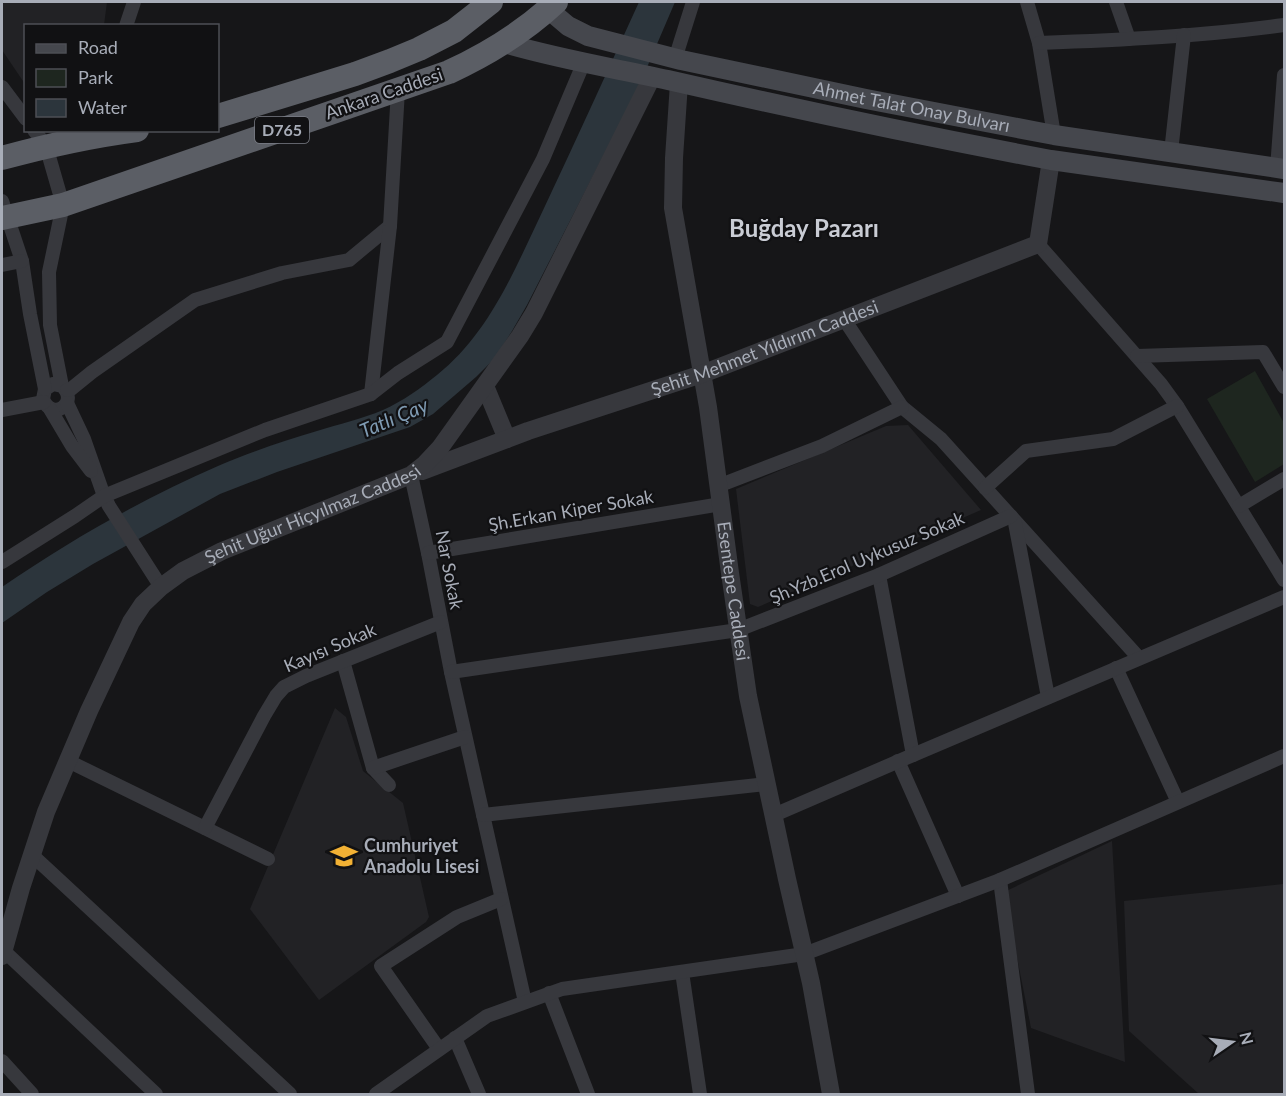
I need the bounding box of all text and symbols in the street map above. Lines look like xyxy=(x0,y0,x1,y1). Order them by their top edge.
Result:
legend xyxy=(24,24,219,132)
text: Road xyxy=(78,36,118,58)
street label: Ankara Caddesi xyxy=(322,63,445,123)
text: Park xyxy=(78,66,114,88)
street label: Ahmet Talat Onay Bulvarı xyxy=(811,76,1012,136)
text: Water xyxy=(78,96,127,118)
road number: D765 xyxy=(255,117,309,143)
district label: Buğday Pazarı xyxy=(729,213,879,242)
street label: Şehit Mehmet Yıldırım Caddesi xyxy=(648,295,881,400)
water label: Tatlı Çay xyxy=(356,392,432,442)
street label: Şehit Uğur Hiçyılmaz Caddesi xyxy=(201,460,425,568)
street label: Şh.Erkan Kiper Sokak xyxy=(487,485,656,535)
street label: Şh.Yzb.Erol Uykusuz Sokak xyxy=(766,506,968,608)
street label: Esentepe Caddesi xyxy=(713,520,755,662)
street label: Nar Sokak xyxy=(432,528,469,612)
street label: Kayısı Sokak xyxy=(280,617,380,676)
place label: Cumhuriyet Anadolu Lisesi xyxy=(363,834,479,877)
school or university icon: Cumhuriyet Anadolu Lisesi xyxy=(329,841,359,871)
north arrow xyxy=(1202,1012,1262,1072)
text: N xyxy=(1236,1030,1258,1047)

